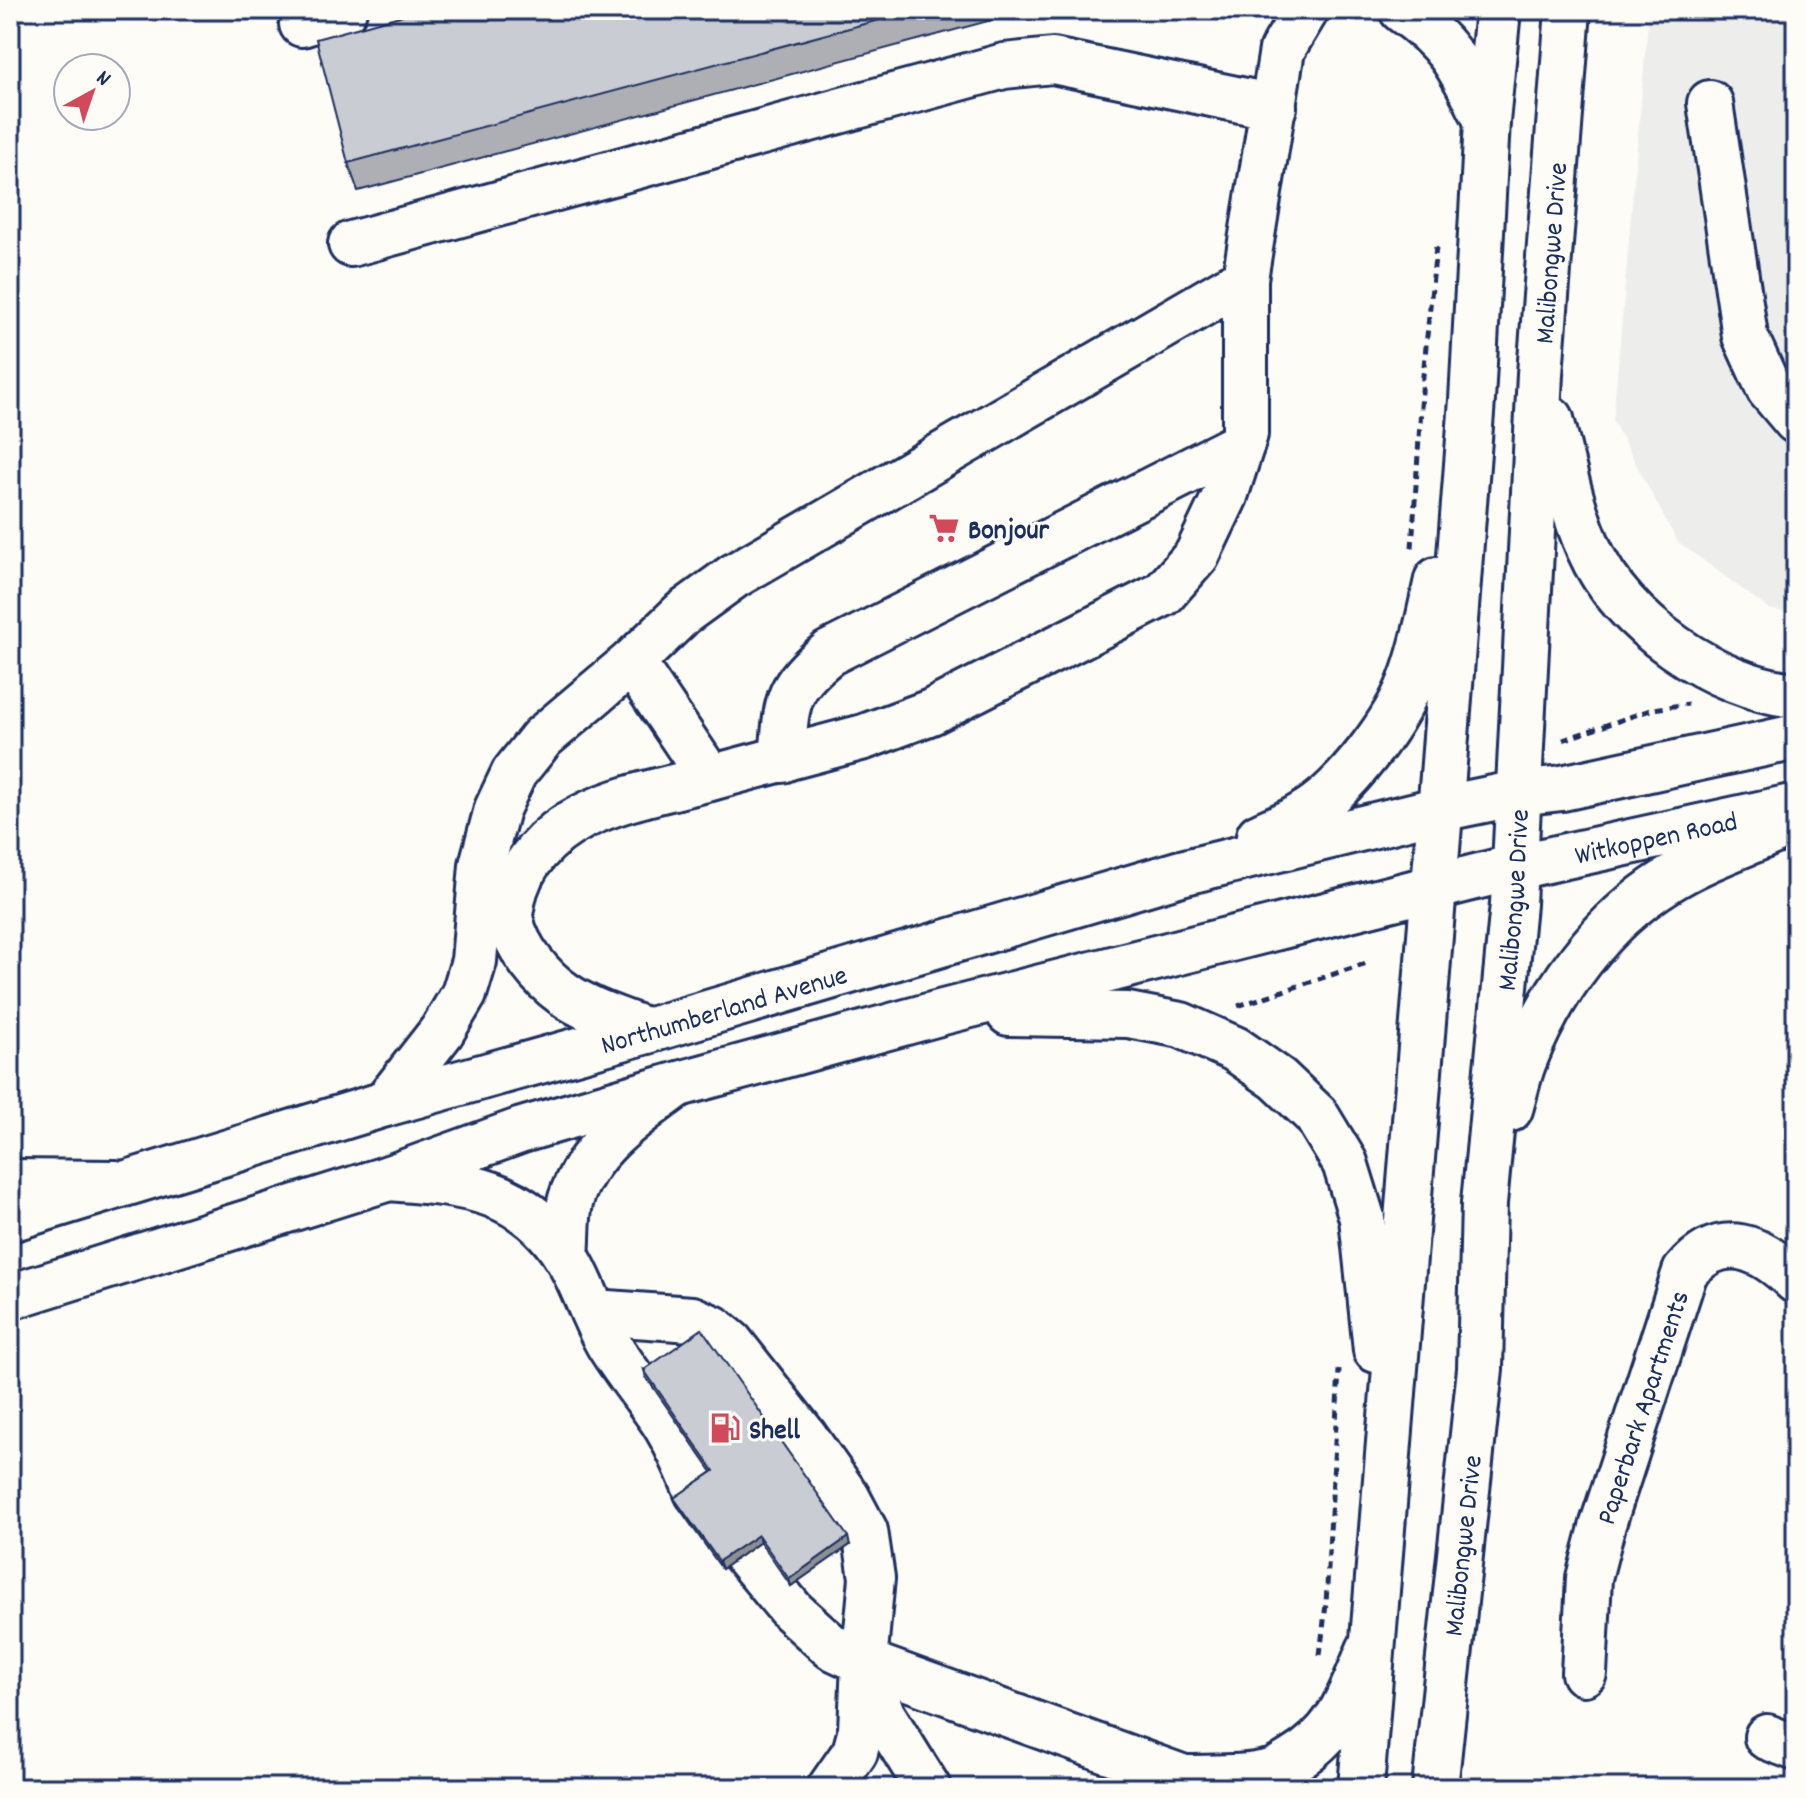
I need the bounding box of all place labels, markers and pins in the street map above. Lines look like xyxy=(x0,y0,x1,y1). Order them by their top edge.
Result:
supermarket icon: Bonjour xyxy=(927,511,961,545)
place label: Bonjour xyxy=(968,513,1050,553)
fuel station icon: Shell xyxy=(708,1411,742,1445)
place label: Shell xyxy=(749,1413,800,1453)

